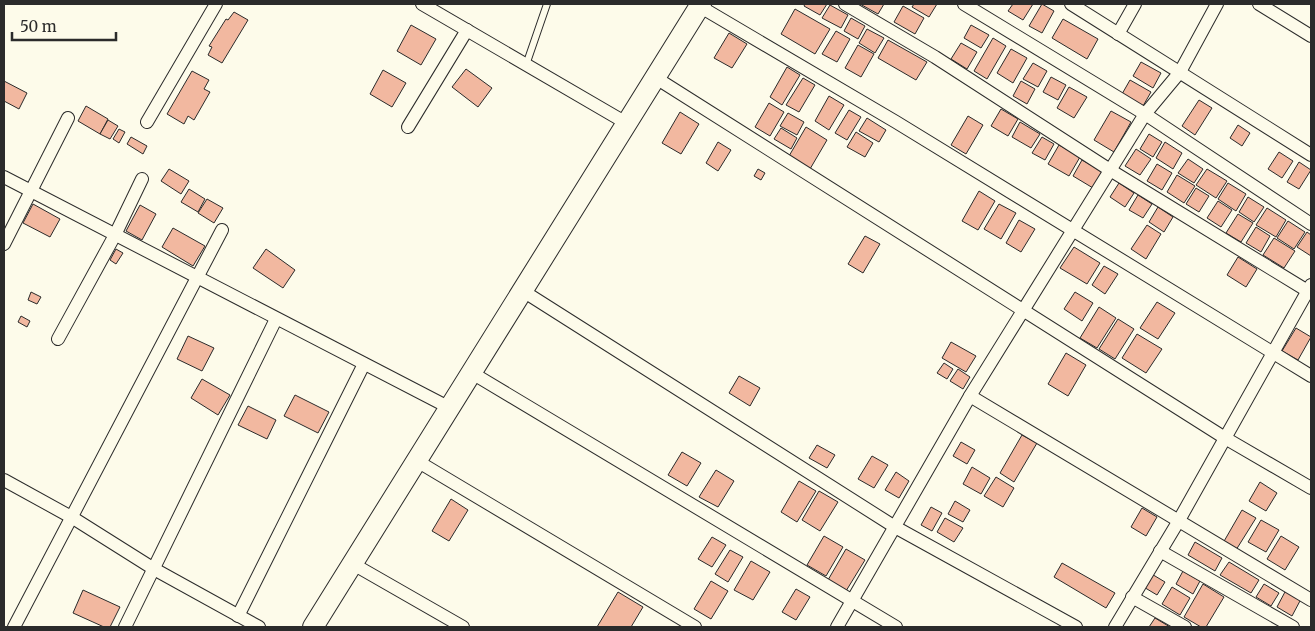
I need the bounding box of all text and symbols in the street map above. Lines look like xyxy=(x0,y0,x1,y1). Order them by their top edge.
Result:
scale bar xyxy=(12,10,116,42)
text: 50 m xyxy=(20,17,57,36)

